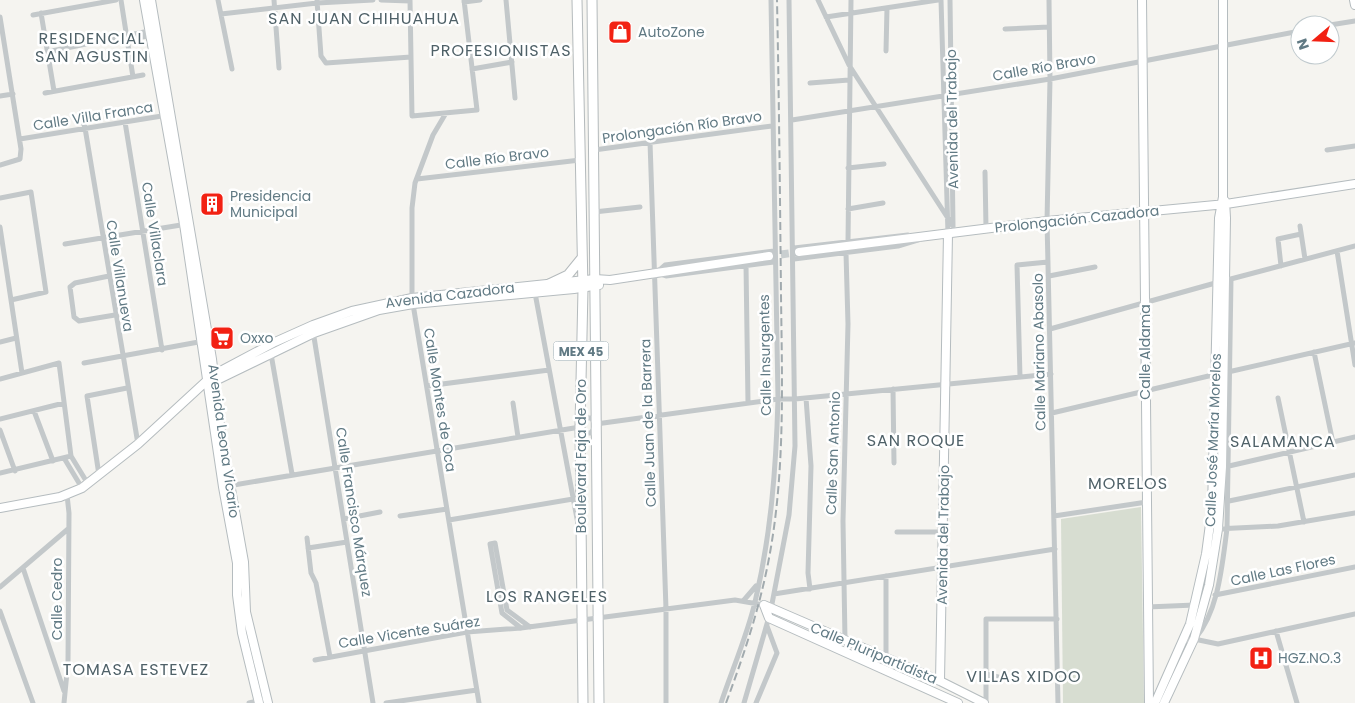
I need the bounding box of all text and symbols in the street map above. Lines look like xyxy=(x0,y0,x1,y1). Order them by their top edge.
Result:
district label: SAN JUAN CHIHUAHUA xyxy=(268,7,460,30)
north arrow xyxy=(1290,15,1340,65)
shop icon: AutoZone xyxy=(607,19,633,45)
place label: AutoZone xyxy=(638,22,705,42)
district label: RESIDENCIAL SAN AGUSTIN xyxy=(35,27,149,68)
text: N xyxy=(1292,36,1314,52)
district label: PROFESIONISTAS xyxy=(430,39,572,62)
street label: Calle Río Bravo xyxy=(991,48,1097,86)
street label: Avenida del Trabajo xyxy=(941,49,963,189)
street label: Calle Villa Franca xyxy=(32,97,154,135)
street label: Prolongación Río Bravo xyxy=(601,106,763,148)
street label: Calle Río Bravo xyxy=(444,142,550,174)
street label: Calle Villaclara xyxy=(137,181,173,287)
place label: Presidencia Municipal xyxy=(230,186,311,222)
building icon: Presidencia Municipal xyxy=(199,191,225,217)
street label: Prolongación Cazadora xyxy=(994,200,1160,238)
street label: Calle Villanueva xyxy=(101,219,139,333)
street label: Calle Mariano Abasolo xyxy=(1028,273,1050,431)
street label: Avenida Cazadora xyxy=(384,277,516,313)
street label: Calle Insurgentes xyxy=(754,294,776,416)
street label: Calle Aldama xyxy=(1135,304,1155,400)
supermarket icon: Oxxo xyxy=(209,325,235,351)
street label: Calle Montes de Oca xyxy=(419,327,461,473)
place label: Oxxo xyxy=(240,328,273,348)
street label: Calle Juan de la Barrera xyxy=(635,338,661,508)
road number: MEX 45 xyxy=(554,342,608,361)
street label: Calle José María Morelos xyxy=(1200,353,1226,527)
street label: Avenida Leona Vicario xyxy=(203,363,245,519)
street label: Boulevard Faja de Oro xyxy=(571,379,591,533)
street label: Calle San Antonio xyxy=(821,391,845,515)
street label: Calle Francisco Márquez xyxy=(331,426,377,598)
district label: SAN ROQUE xyxy=(867,429,965,452)
district label: SALAMANCA xyxy=(1230,430,1336,453)
street label: Avenida del Trabajo xyxy=(932,465,954,605)
district label: MORELOS xyxy=(1088,472,1168,495)
street label: Calle Las Flores xyxy=(1229,549,1337,591)
street label: Calle Cedro xyxy=(47,558,67,640)
district label: LOS RANGELES xyxy=(486,585,608,608)
street label: Calle Vicente Suárez xyxy=(337,611,481,653)
street label: Calle Pluripartidista xyxy=(807,617,941,689)
hospital icon: HGZ.NO.3 xyxy=(1248,645,1274,671)
place label: HGZ.NO.3 xyxy=(1278,648,1341,668)
district label: TOMASA ESTEVEZ xyxy=(63,658,209,681)
district label: VILLAS XIDOO xyxy=(966,665,1082,688)

